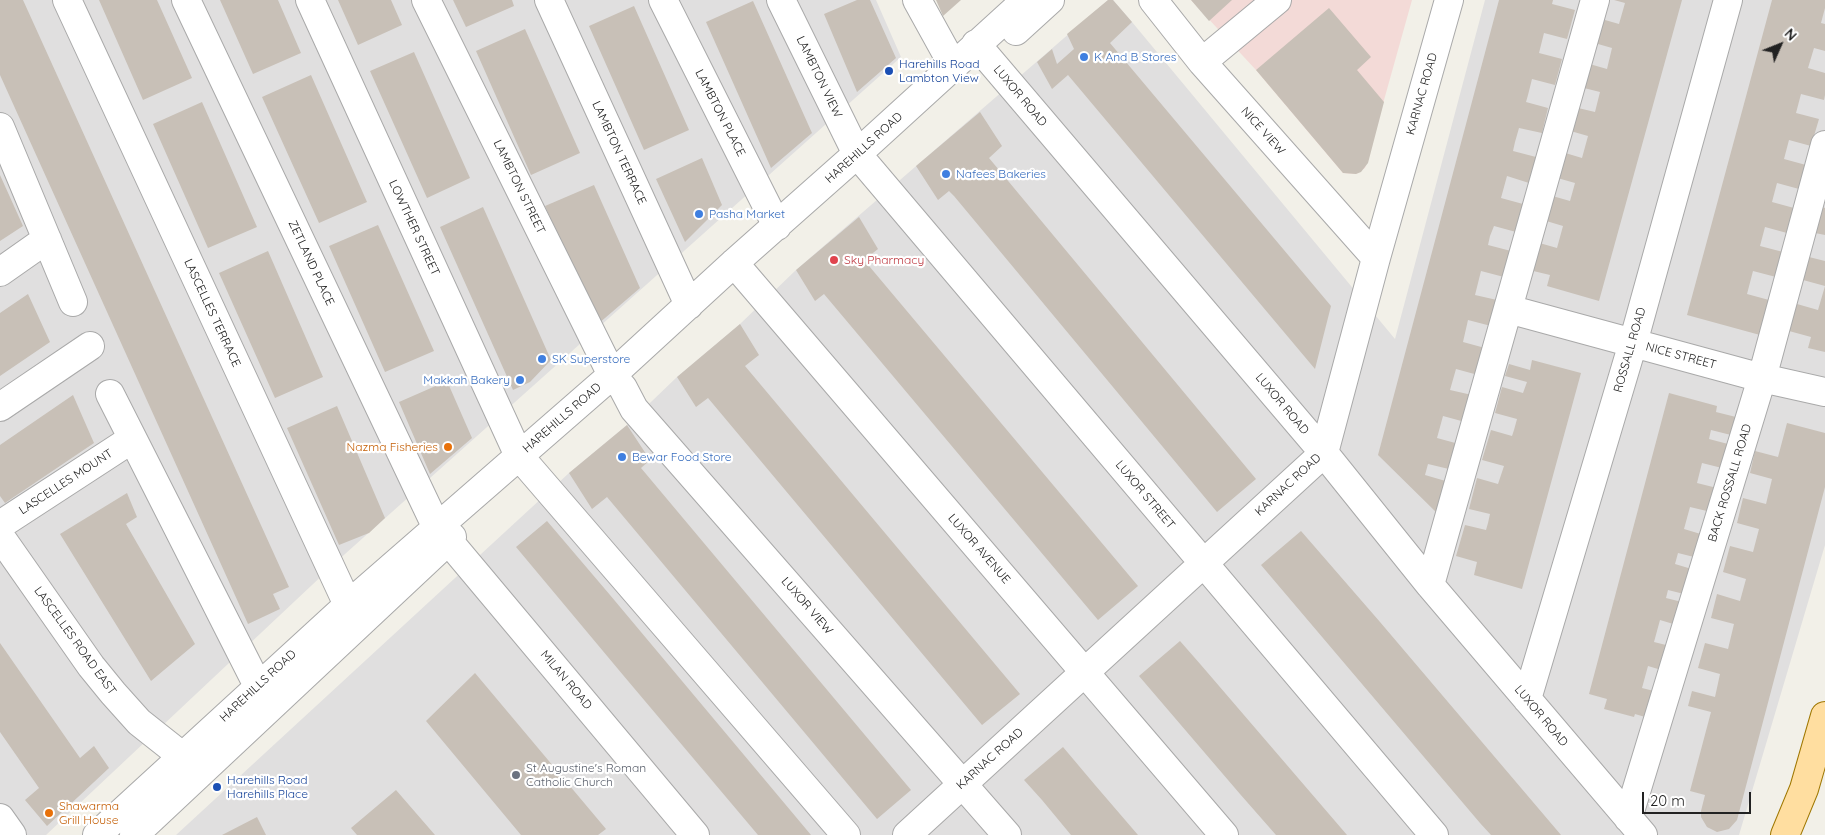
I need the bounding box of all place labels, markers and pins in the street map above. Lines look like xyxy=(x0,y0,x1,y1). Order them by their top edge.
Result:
place label: K And B Stores xyxy=(1094,50,1176,64)
marker: K And B Stores xyxy=(1078,51,1090,63)
place label: Harehills Road Lambton View xyxy=(899,57,980,85)
marker: Harehills Road Lambton View xyxy=(883,65,895,77)
place label: Nafees Bakeries xyxy=(956,167,1046,181)
marker: Nafees Bakeries xyxy=(940,168,952,180)
place label: Pasha Market xyxy=(709,207,785,221)
marker: Pasha Market xyxy=(693,208,705,220)
place label: Sky Pharmacy xyxy=(844,253,924,267)
marker: Sky Pharmacy xyxy=(828,254,840,266)
place label: SK Superstore xyxy=(552,352,630,366)
marker: SK Superstore xyxy=(536,353,548,365)
place label: Makkah Bakery xyxy=(423,373,510,387)
marker: Makkah Bakery xyxy=(514,374,526,386)
place label: Nazma Fisheries xyxy=(347,440,438,454)
marker: Nazma Fisheries xyxy=(442,441,454,453)
place label: Bewar Food Store xyxy=(632,450,732,464)
marker: Bewar Food Store xyxy=(616,451,628,463)
place label: St Augustine's Roman Catholic Church xyxy=(526,761,646,789)
marker: St Augustine's Roman Catholic Church xyxy=(510,769,522,781)
place label: Harehills Road Harehills Place xyxy=(227,773,308,801)
marker: Harehills Road Harehills Place xyxy=(211,781,223,793)
place label: Shawarma Grill House xyxy=(59,799,119,827)
marker: Shawarma Grill House xyxy=(43,807,55,819)

